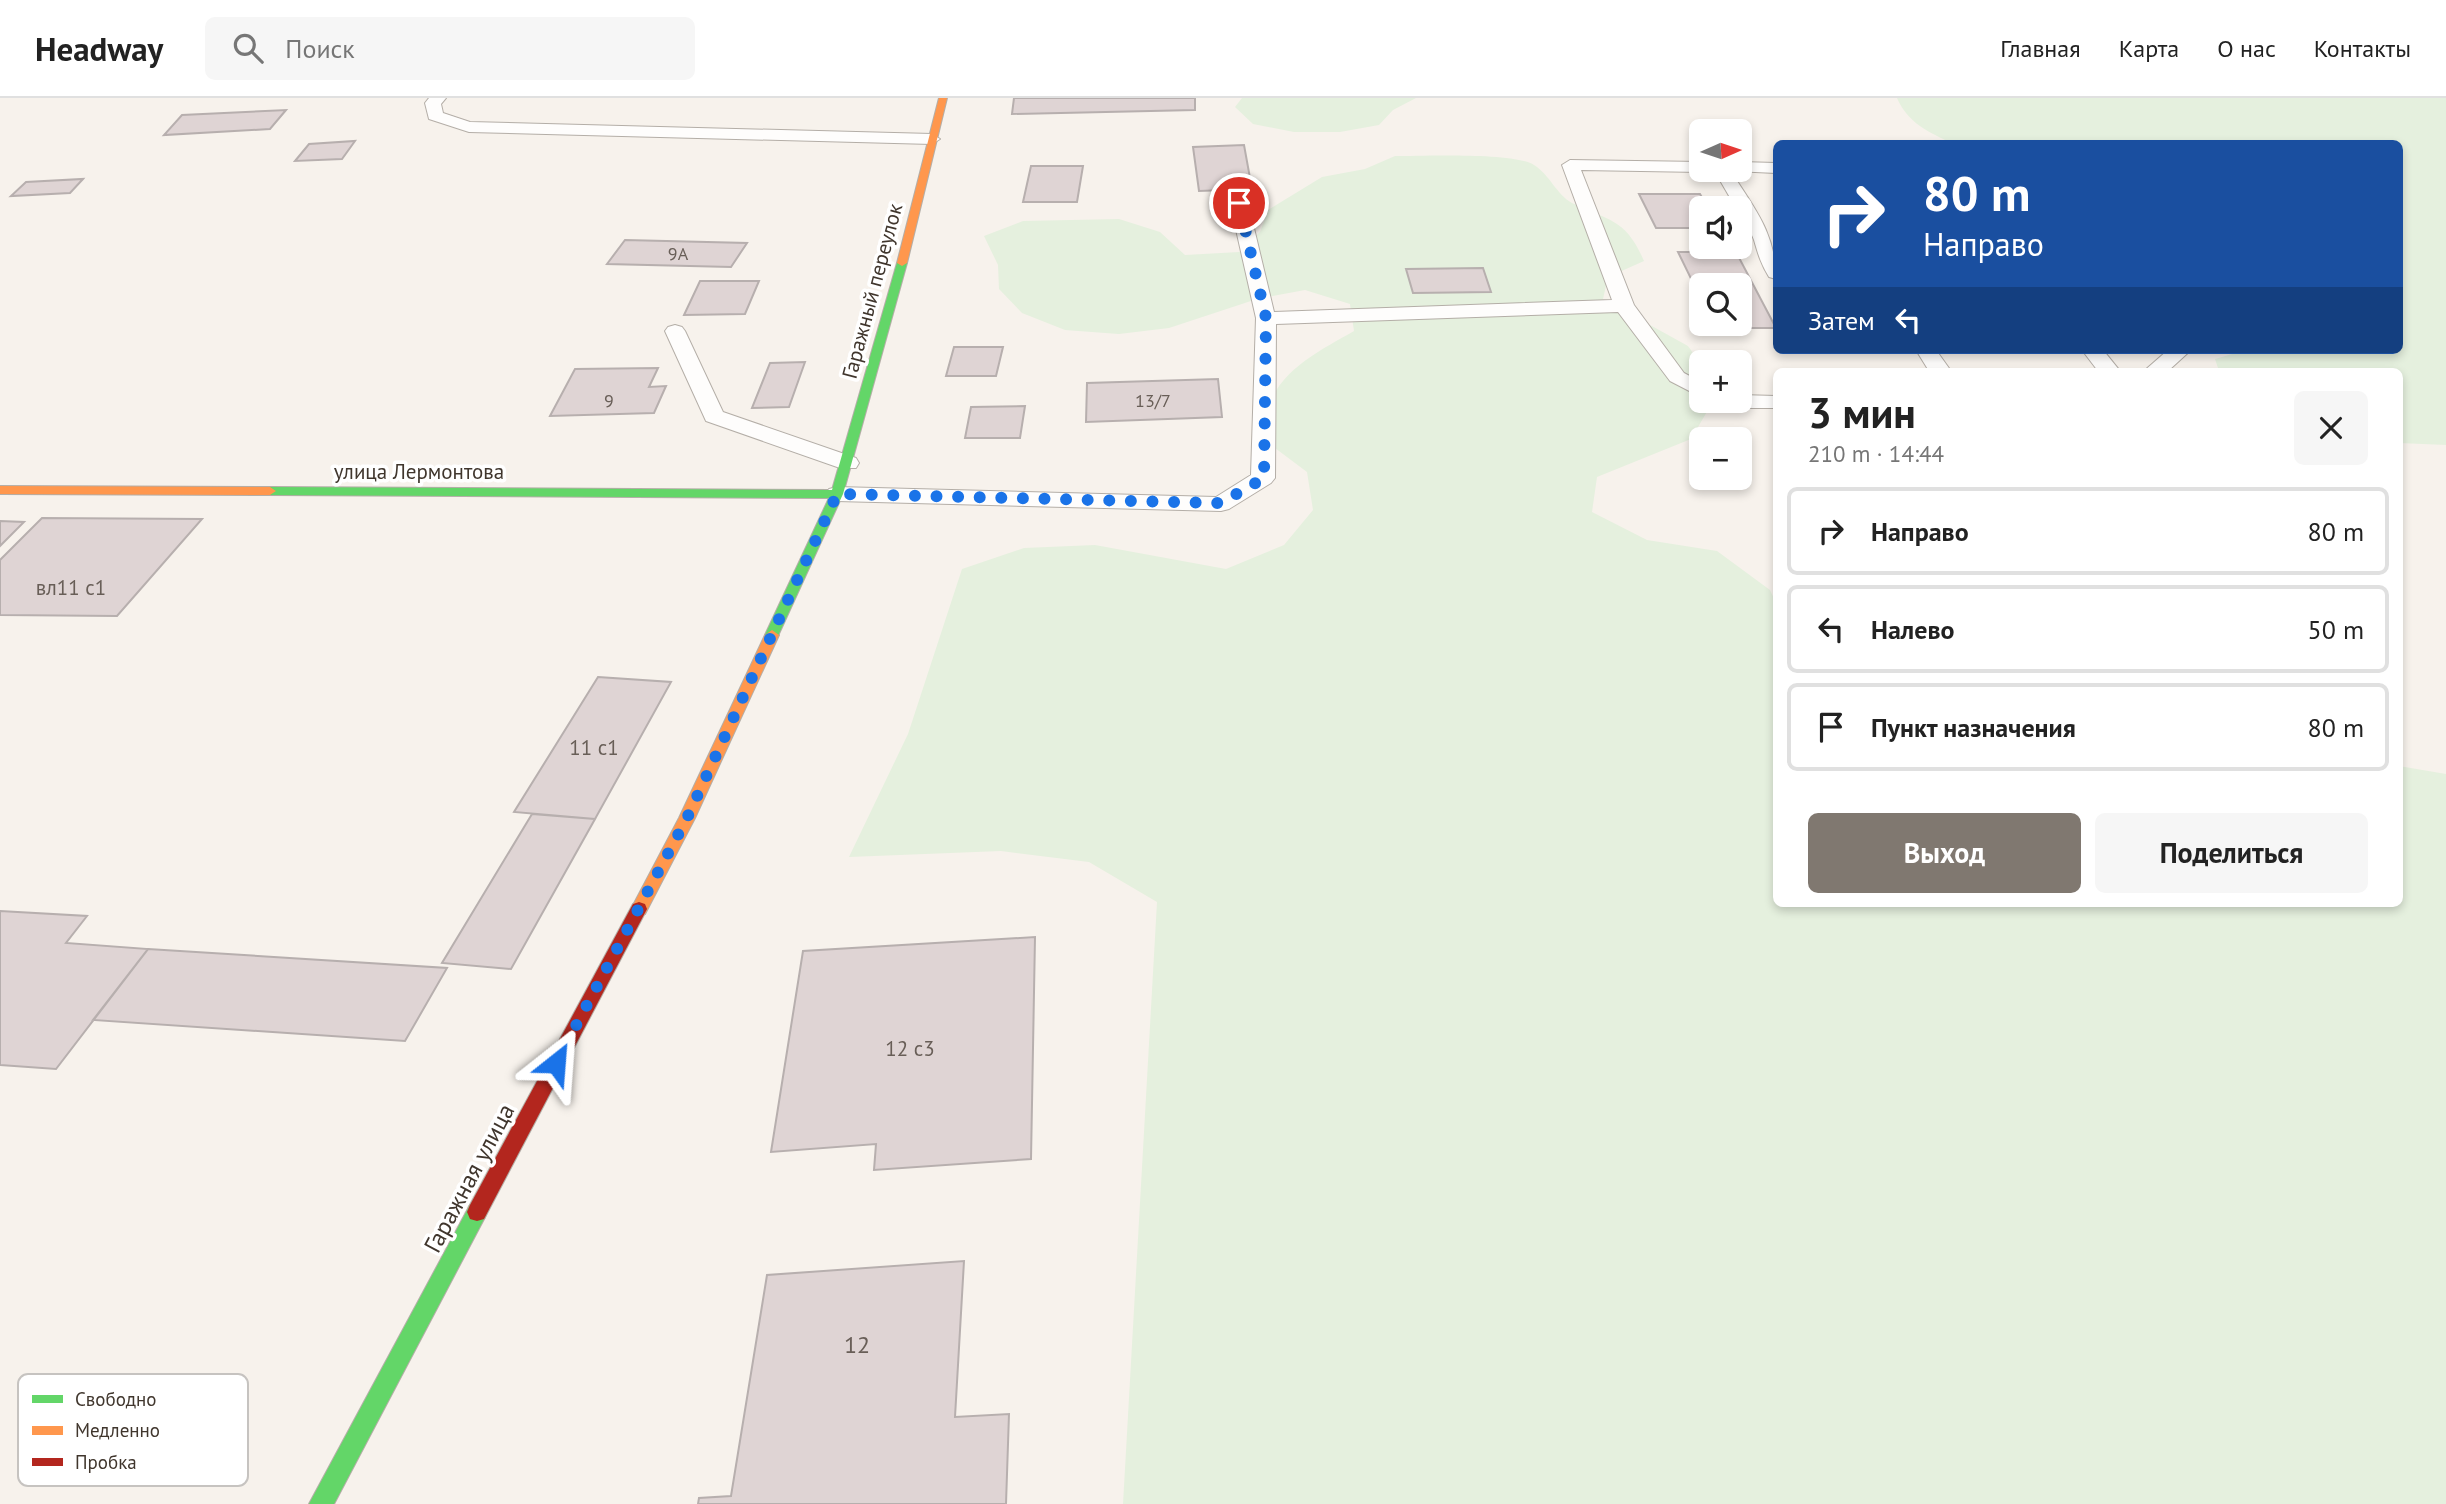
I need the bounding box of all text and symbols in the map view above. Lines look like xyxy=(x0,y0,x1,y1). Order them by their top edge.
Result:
search box xyxy=(205,17,695,80)
text: Headway xyxy=(35,27,163,70)
icon: search xyxy=(229,29,267,67)
text: Поиск xyxy=(285,32,355,65)
text: Главная xyxy=(2000,33,2081,64)
text: Карта xyxy=(2119,33,2179,64)
text: О нас xyxy=(2217,33,2276,64)
text: Контакты xyxy=(2314,33,2411,64)
north arrow xyxy=(1689,119,1752,182)
map controls xyxy=(1689,119,1752,490)
text: 80 m xyxy=(1923,161,2030,225)
icon: right xyxy=(1808,168,1899,259)
pin xyxy=(1209,173,1269,233)
icon: arrive xyxy=(1220,184,1258,222)
button: sound xyxy=(1689,196,1752,259)
street label: Гаражный переулок xyxy=(836,200,908,382)
text: Направо xyxy=(1923,223,2044,265)
house number: 9А xyxy=(668,242,689,265)
button: search xyxy=(1689,273,1752,336)
icon: left xyxy=(1889,301,1927,339)
text: Затем xyxy=(1808,304,1875,337)
button: + xyxy=(1689,350,1752,413)
text: 3 мин xyxy=(1808,385,1916,440)
house number: 9 xyxy=(604,389,614,412)
house number: 13/7 xyxy=(1135,389,1171,412)
button: close xyxy=(2294,391,2368,465)
button: − xyxy=(1689,427,1752,490)
text: 210 m · 14:44 xyxy=(1808,439,1944,468)
street label: улица Лермонтова xyxy=(334,458,504,485)
icon: right xyxy=(1812,512,1850,550)
text: Направо xyxy=(1871,515,1969,548)
text: 80 m xyxy=(2308,515,2364,548)
house number: вл11 с1 xyxy=(36,574,106,601)
icon: left xyxy=(1812,610,1850,648)
text: Налево xyxy=(1871,613,1955,646)
text: 50 m xyxy=(2308,613,2364,646)
icon: arrive xyxy=(1812,708,1850,746)
text: Пункт назначения xyxy=(1871,711,2076,744)
text: 80 m xyxy=(2308,711,2364,744)
house number: 11 с1 xyxy=(569,734,619,761)
button: Выход xyxy=(1808,813,2081,893)
button: Поделиться xyxy=(2095,813,2368,893)
position arrow xyxy=(519,1026,593,1100)
house number: 12 с3 xyxy=(885,1035,935,1062)
street label: Гаражная улица xyxy=(417,1098,521,1258)
house number: 12 xyxy=(844,1329,870,1360)
legend xyxy=(18,1374,248,1486)
text: Свободно xyxy=(75,1387,157,1411)
text: Медленно xyxy=(75,1418,160,1442)
text: Пробка xyxy=(75,1450,137,1474)

